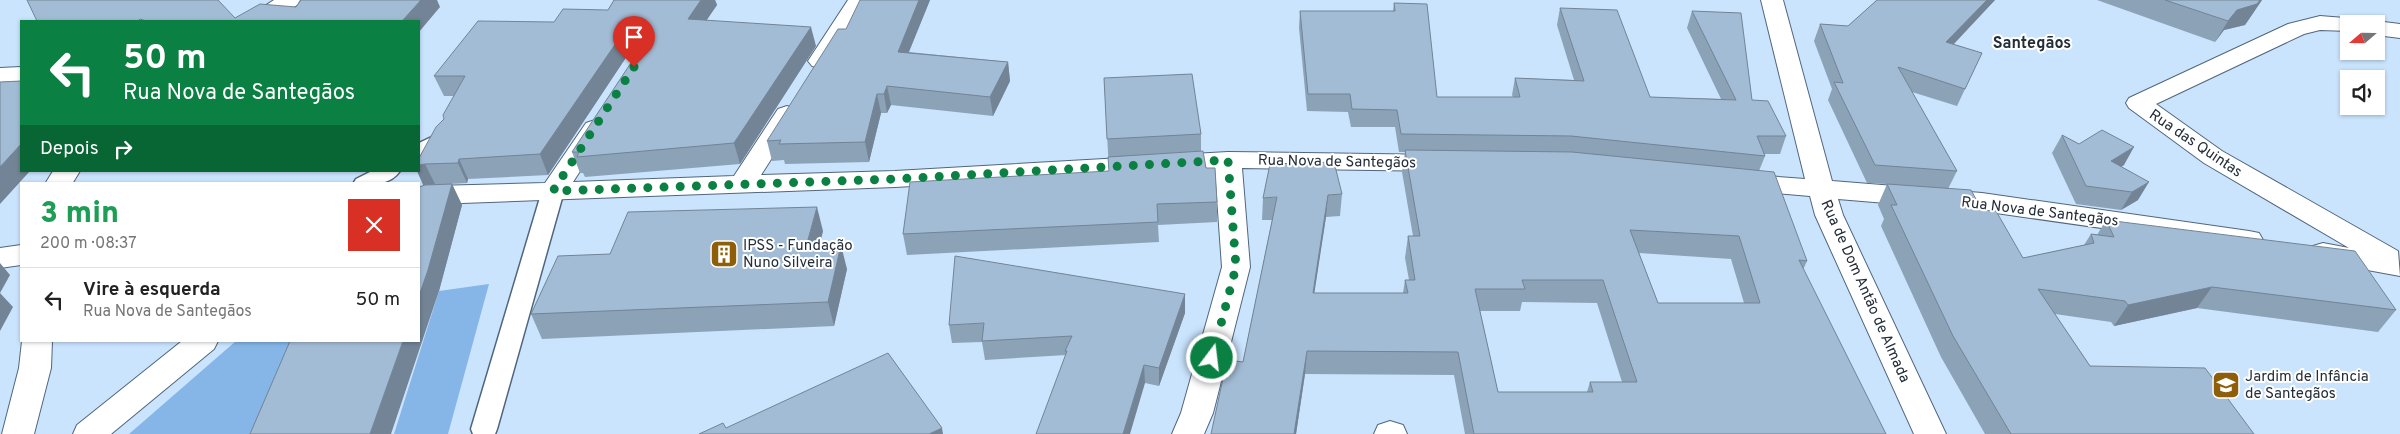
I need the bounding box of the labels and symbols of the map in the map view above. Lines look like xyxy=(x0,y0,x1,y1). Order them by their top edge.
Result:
north arrow xyxy=(2340,15,2385,60)
pin xyxy=(613,16,655,67)
district label: Santegãos xyxy=(1993,34,2071,54)
street label: Rua das Quintas xyxy=(2145,106,2245,182)
street label: Rua Nova de Santegãos xyxy=(1258,152,1416,173)
street label: Rua Nova de Santegãos xyxy=(1960,193,2119,232)
street label: Rua de Dom Antão de Almada xyxy=(1816,197,1914,386)
place label: IPSS - Fundação Nuno Silveira xyxy=(743,237,853,273)
building icon: IPSS - Fundação Nuno Silveira xyxy=(709,239,739,269)
position arrow xyxy=(1185,331,1237,383)
place label: Jardim de Infância de Santegãos xyxy=(2245,368,2369,404)
school or university icon: Jardim de Infância de Santegãos xyxy=(2211,370,2241,400)

